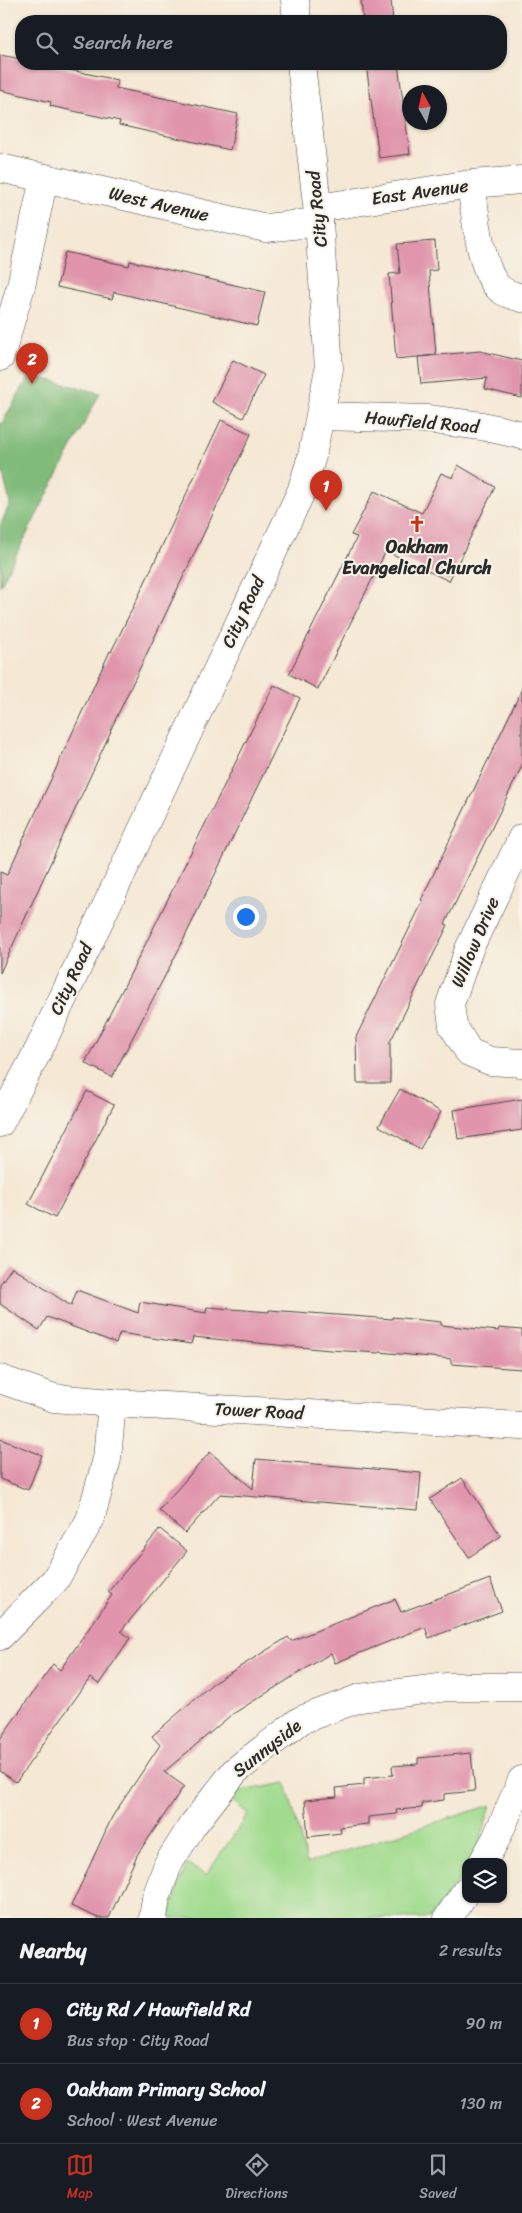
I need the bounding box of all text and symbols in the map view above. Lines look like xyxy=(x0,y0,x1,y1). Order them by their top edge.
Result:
search box xyxy=(15,15,507,70)
text: Search here xyxy=(73,26,173,59)
icon: search xyxy=(33,29,61,57)
north arrow xyxy=(402,85,447,130)
street label: City Road xyxy=(297,168,337,249)
street label: East Avenue xyxy=(369,169,471,215)
street label: West Avenue xyxy=(106,177,212,231)
pin: 2 xyxy=(16,343,48,384)
street label: Hawfield Road xyxy=(364,401,482,443)
pin: 1 xyxy=(310,470,342,511)
church icon: Oakham Evangelical Church xyxy=(407,514,427,534)
place label: Oakham Evangelical Church xyxy=(342,531,492,584)
street label: City Road xyxy=(212,569,274,654)
street label: Willow Drive xyxy=(441,892,509,992)
your location xyxy=(233,904,259,930)
street label: City Road xyxy=(40,936,102,1021)
street label: Tower Road xyxy=(213,1393,306,1429)
street label: Sunnyside xyxy=(225,1710,309,1786)
map controls xyxy=(462,1858,507,1903)
button: layers xyxy=(462,1858,507,1903)
text: Nearby xyxy=(20,1932,86,1970)
text: 2 results xyxy=(439,1936,502,1965)
text: City Rd / Hawfield Rd xyxy=(67,1993,250,2026)
text: 1 xyxy=(33,2009,39,2038)
text: 90 m xyxy=(466,2009,502,2038)
text: Bus stop · City Road xyxy=(67,2026,208,2055)
text: Oakham Primary School xyxy=(67,2073,265,2106)
text: 2 xyxy=(31,2089,41,2118)
text: 130 m xyxy=(460,2089,502,2118)
text: School · West Avenue xyxy=(67,2106,218,2135)
tab: Map xyxy=(66,2151,94,2206)
tab: Directions xyxy=(225,2151,288,2206)
tab: Saved xyxy=(419,2151,456,2206)

